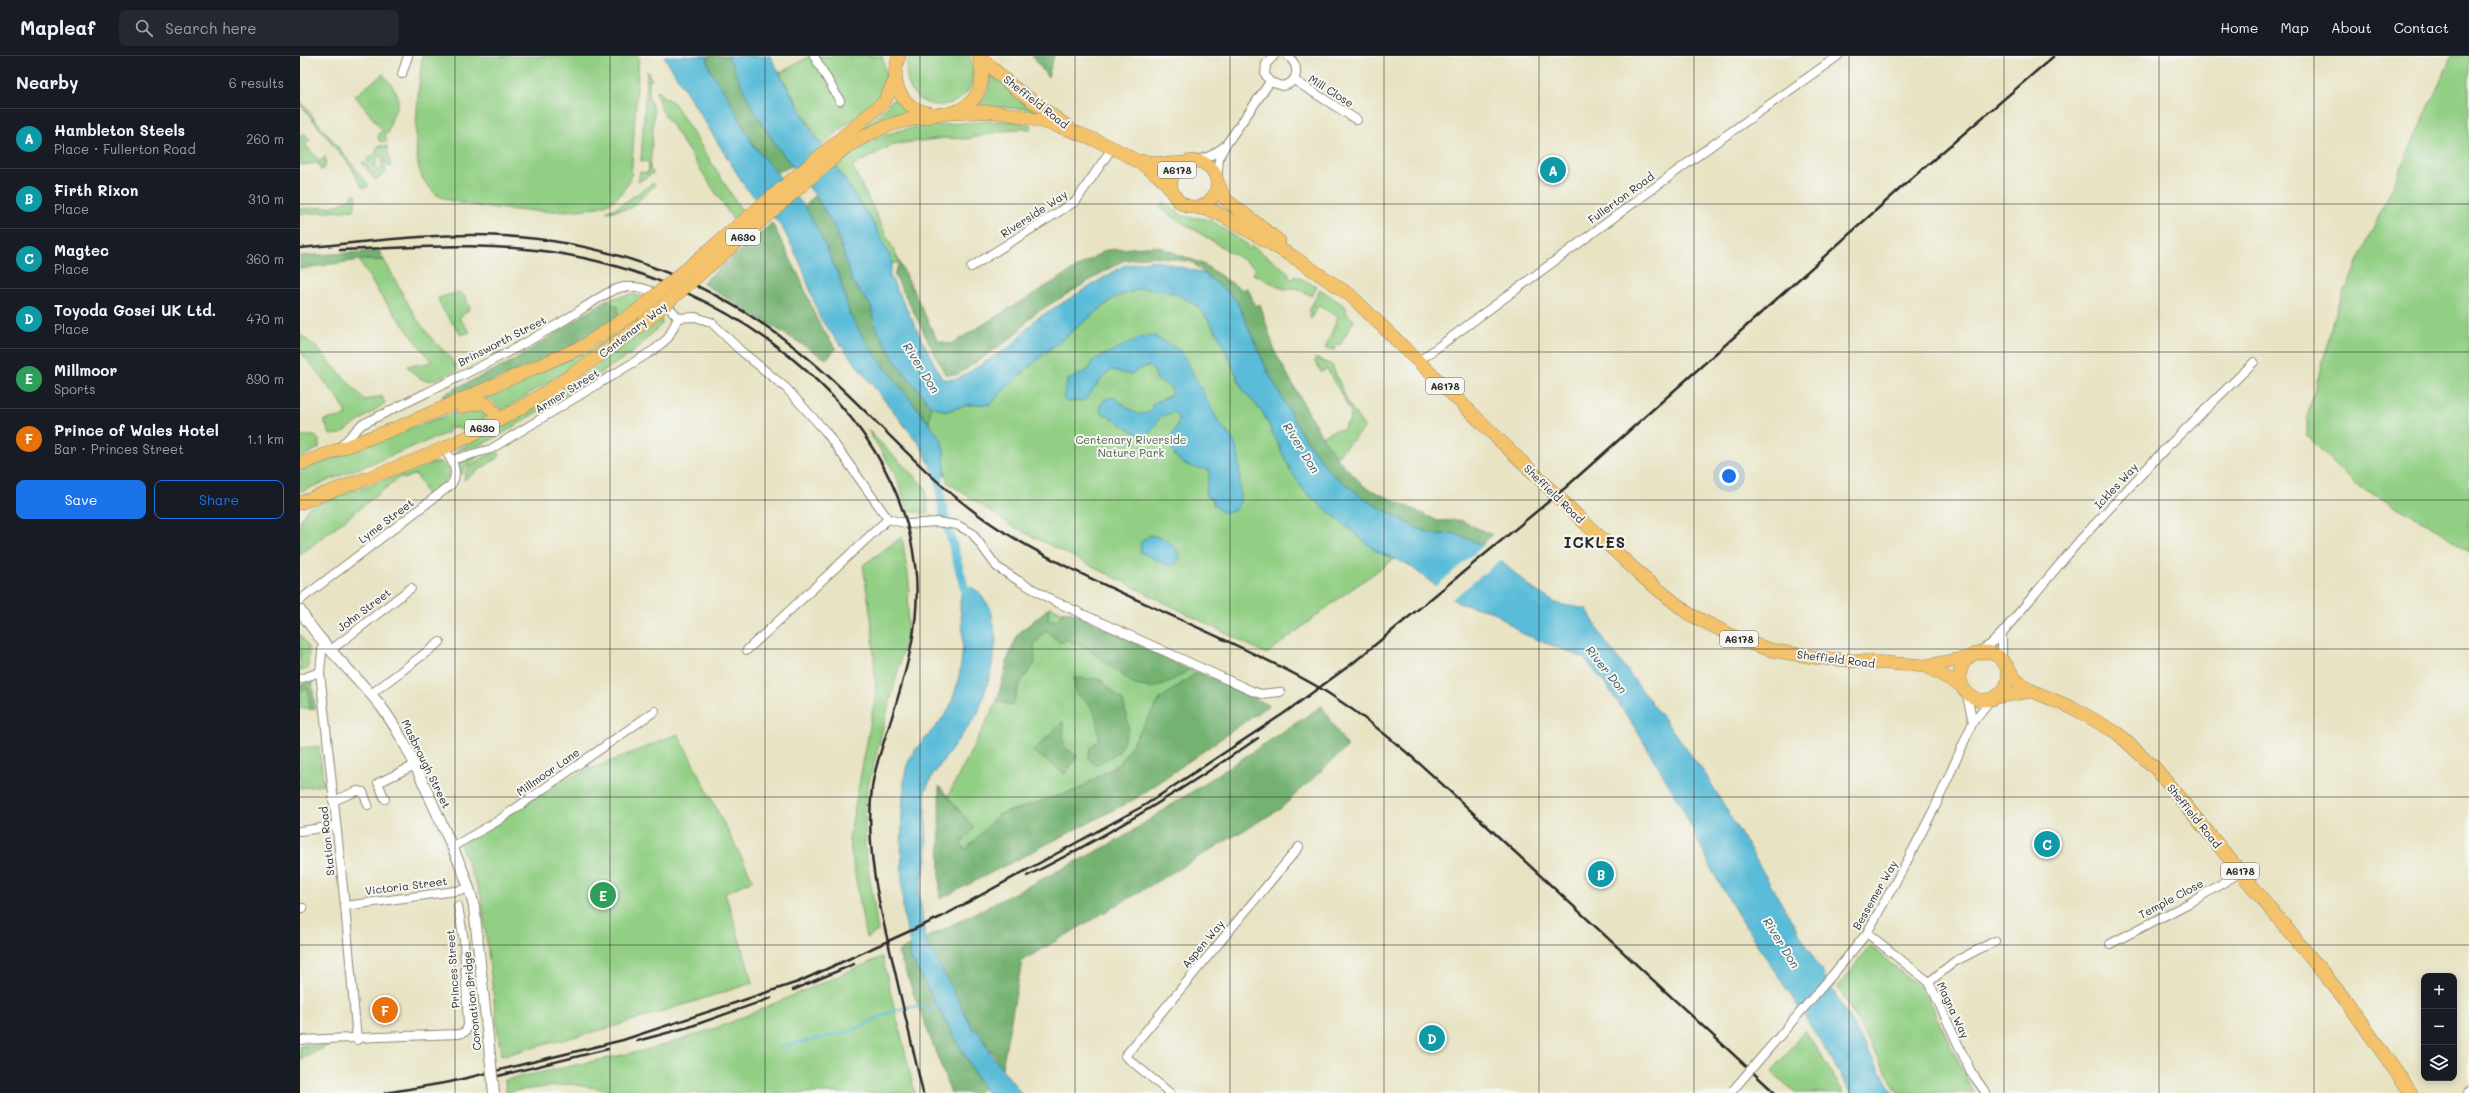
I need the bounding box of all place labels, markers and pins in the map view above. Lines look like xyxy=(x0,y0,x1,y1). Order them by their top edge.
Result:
pin: A xyxy=(1540,155,1566,185)
pin: C xyxy=(2034,829,2060,859)
pin: B xyxy=(1588,859,1614,889)
pin: E xyxy=(590,880,616,910)
pin: F xyxy=(372,995,398,1025)
pin: D xyxy=(1419,1023,1445,1053)

